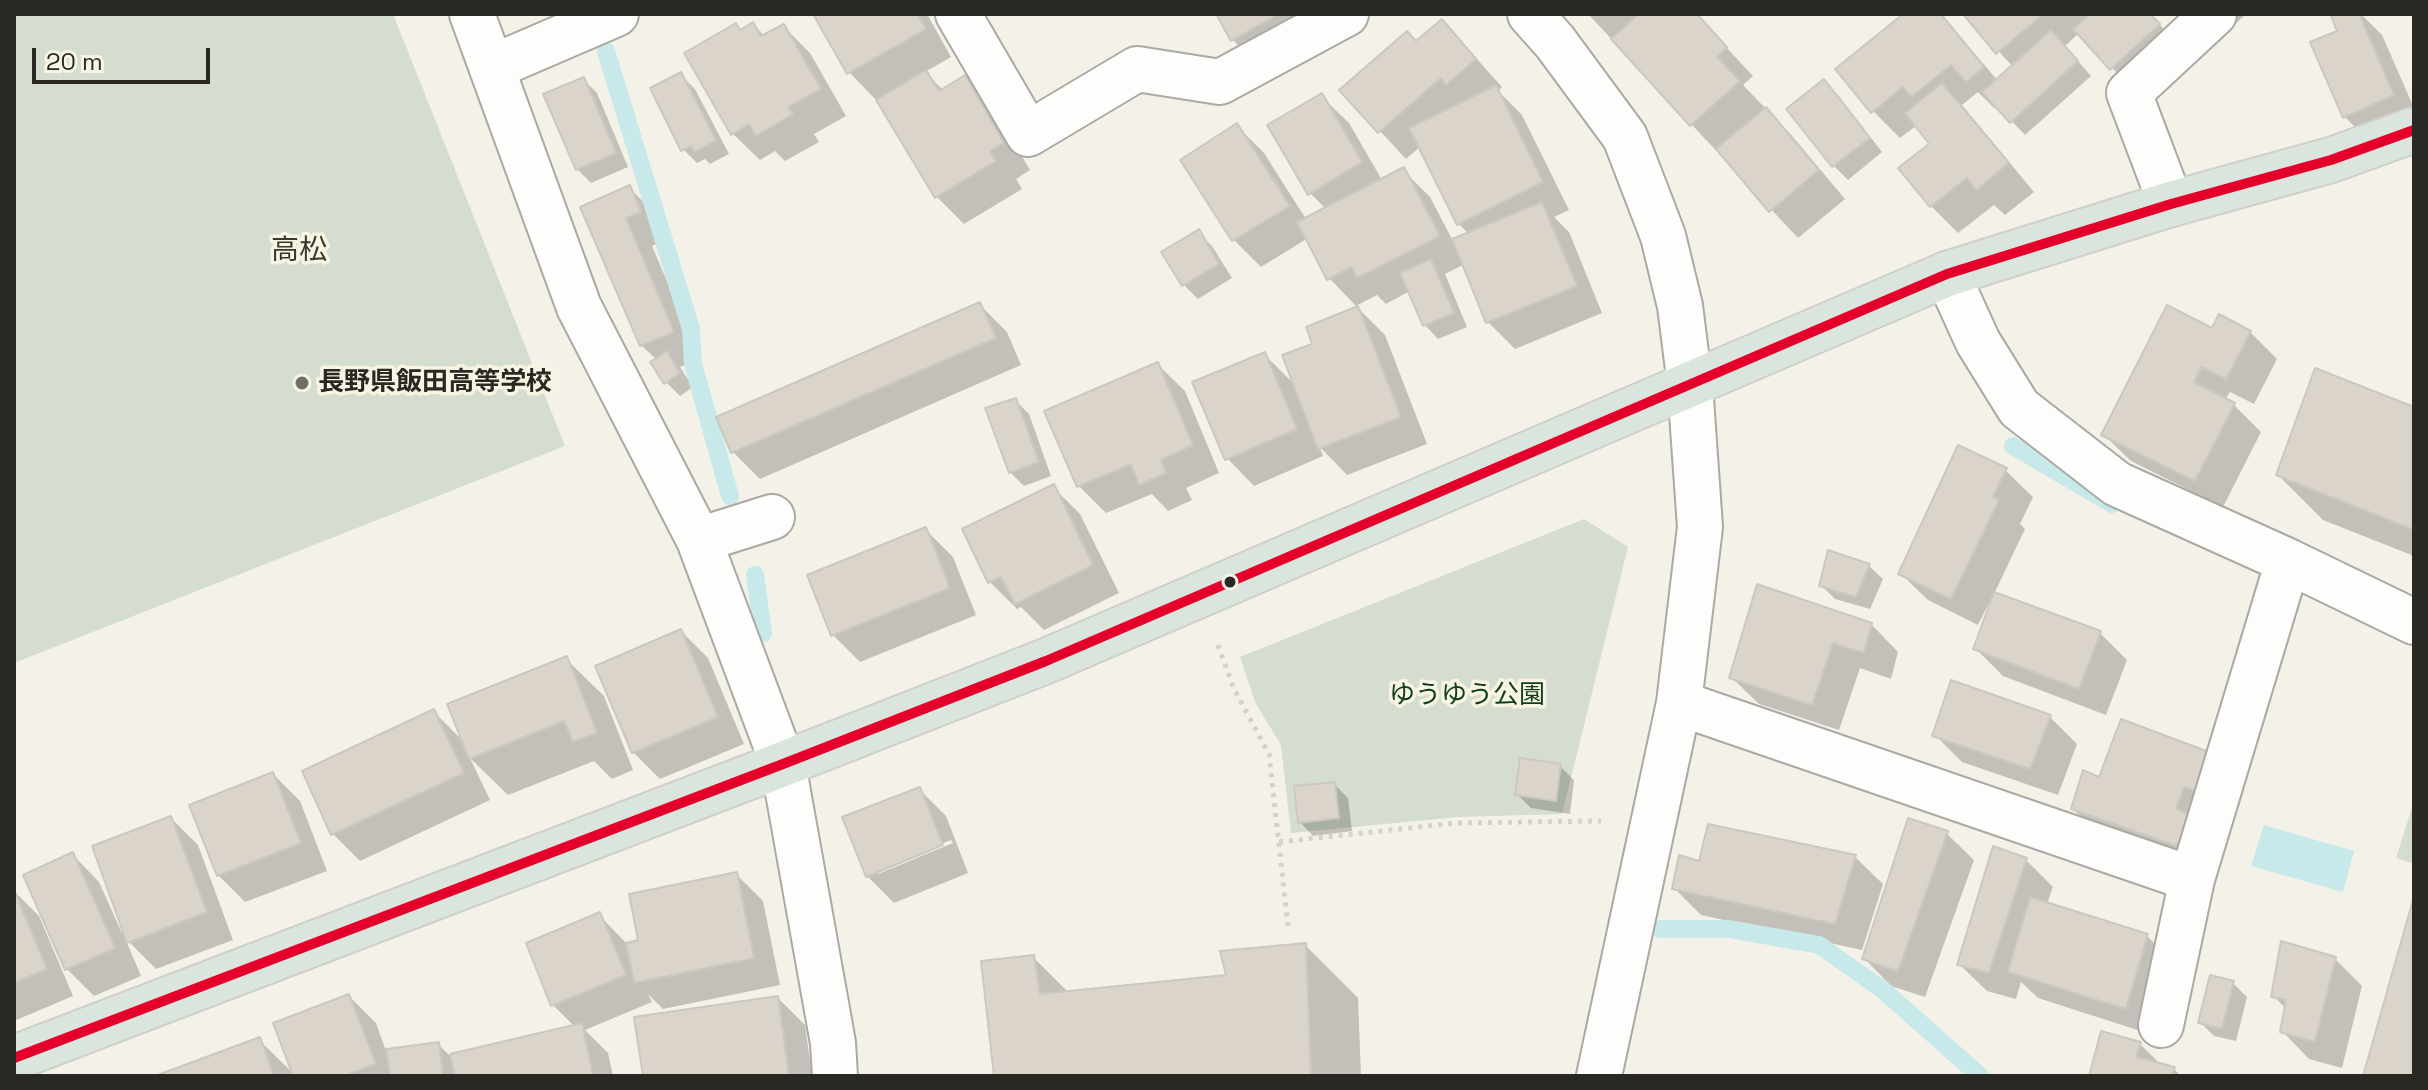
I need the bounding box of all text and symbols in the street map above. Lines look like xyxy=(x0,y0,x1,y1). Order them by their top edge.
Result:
scale bar xyxy=(36,32,214,82)
text: 20 m xyxy=(46,46,103,77)
district label: 高松 xyxy=(271,234,327,268)
place label: 長野県飯田高等学校 xyxy=(318,367,552,399)
marker: 長野県飯田高等学校 xyxy=(293,374,311,392)
unlabelled marker xyxy=(1222,574,1238,590)
park label: ゆうゆう公園 xyxy=(1389,680,1545,712)

